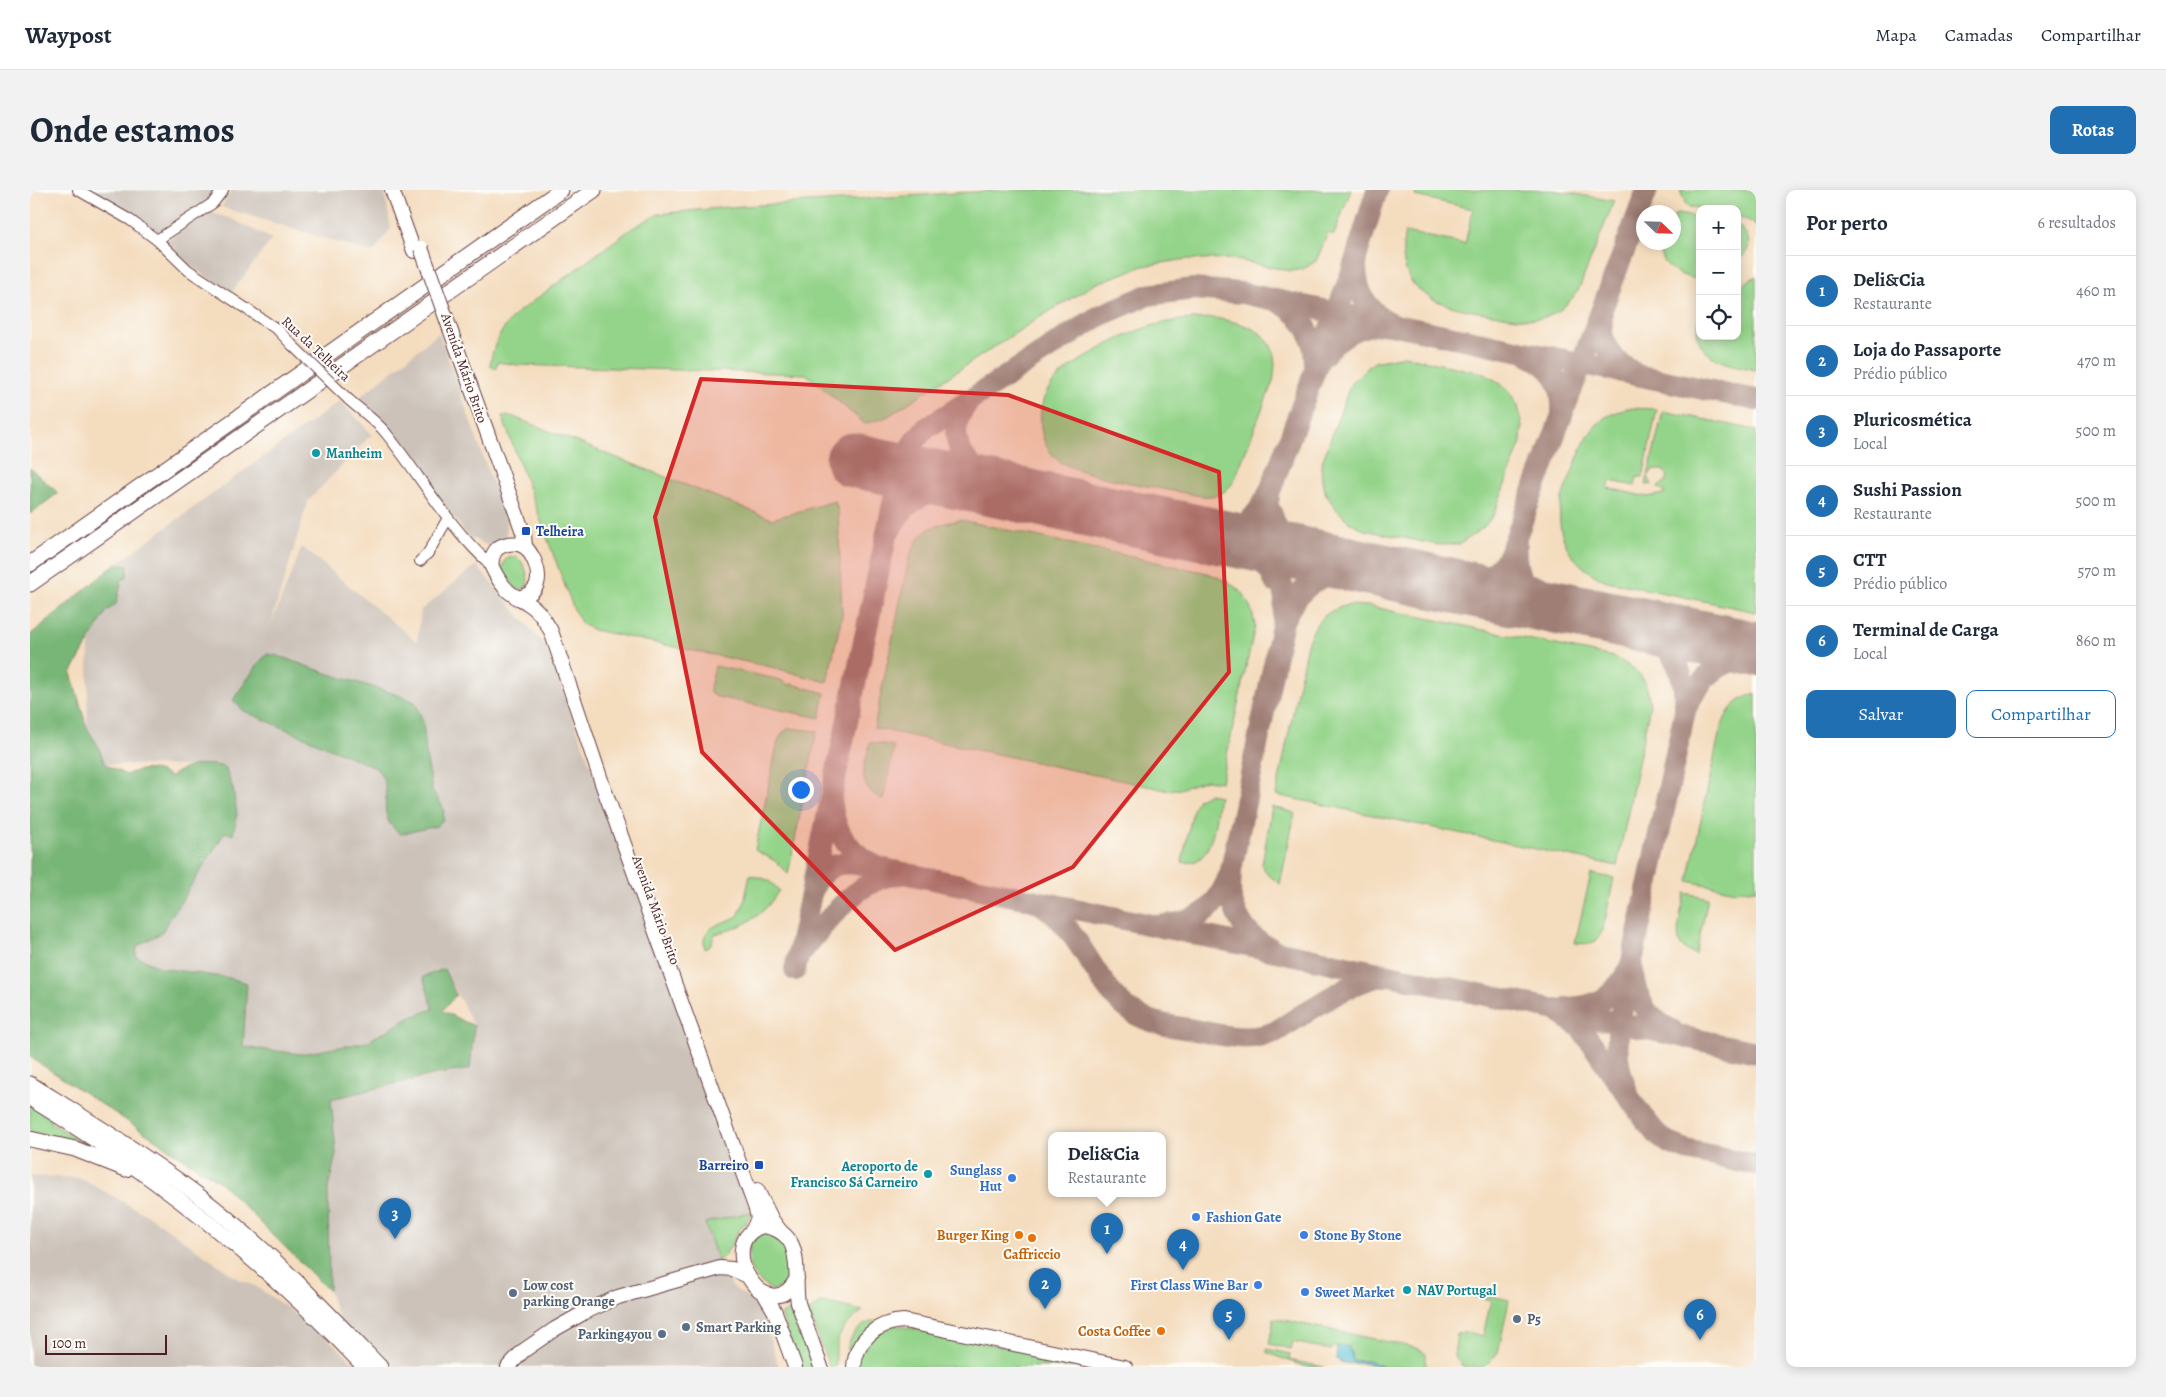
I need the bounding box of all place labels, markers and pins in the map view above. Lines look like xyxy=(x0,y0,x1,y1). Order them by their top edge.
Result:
place label: Manheim xyxy=(326,444,382,463)
marker: Manheim xyxy=(310,447,322,459)
place label: Telheira xyxy=(536,522,584,541)
marker: Telheira xyxy=(520,525,532,537)
place label: Barreiro xyxy=(699,1156,749,1175)
place label: Aeroporto de Francisco Sá Carneiro xyxy=(790,1157,919,1192)
marker: Barreiro xyxy=(753,1159,765,1171)
place label: Sunglass Hut xyxy=(950,1161,1002,1196)
marker: Aeroporto de Francisco Sá Carneiro xyxy=(922,1168,934,1180)
marker: Sunglass Hut xyxy=(1006,1172,1018,1184)
pin: 3 xyxy=(379,1198,411,1239)
place label: Fashion Gate xyxy=(1206,1208,1282,1227)
marker: Fashion Gate xyxy=(1190,1211,1202,1223)
pin: 1 xyxy=(1091,1213,1123,1254)
place label: Burger King xyxy=(937,1226,1010,1245)
place label: Stone By Stone xyxy=(1314,1226,1402,1245)
marker: Burger King xyxy=(1013,1229,1025,1241)
pin: 4 xyxy=(1167,1229,1199,1270)
marker: Stone By Stone xyxy=(1298,1229,1310,1241)
marker: Caffriccio xyxy=(1026,1232,1038,1244)
place label: Caffriccio xyxy=(1003,1245,1061,1264)
pin: 2 xyxy=(1029,1268,1061,1309)
place label: Low cost parking Orange xyxy=(523,1276,615,1311)
place label: First Class Wine Bar xyxy=(1130,1276,1248,1295)
marker: First Class Wine Bar xyxy=(1252,1279,1264,1291)
place label: NAV Portugal xyxy=(1417,1281,1497,1300)
place label: Sweet Market xyxy=(1315,1283,1395,1302)
marker: NAV Portugal xyxy=(1401,1284,1413,1296)
marker: Sweet Market xyxy=(1299,1286,1311,1298)
marker: Low cost parking Orange xyxy=(507,1287,519,1299)
pin: 5 xyxy=(1213,1299,1245,1340)
pin: 6 xyxy=(1684,1299,1716,1340)
place label: P5 xyxy=(1527,1310,1541,1329)
marker: P5 xyxy=(1511,1313,1523,1325)
place label: Smart Parking xyxy=(696,1318,782,1337)
marker: Smart Parking xyxy=(680,1321,692,1333)
place label: Costa Coffee xyxy=(1078,1322,1152,1341)
place label: Parking4you xyxy=(578,1325,652,1344)
marker: Costa Coffee xyxy=(1155,1325,1167,1337)
marker: Parking4you xyxy=(656,1328,668,1340)

